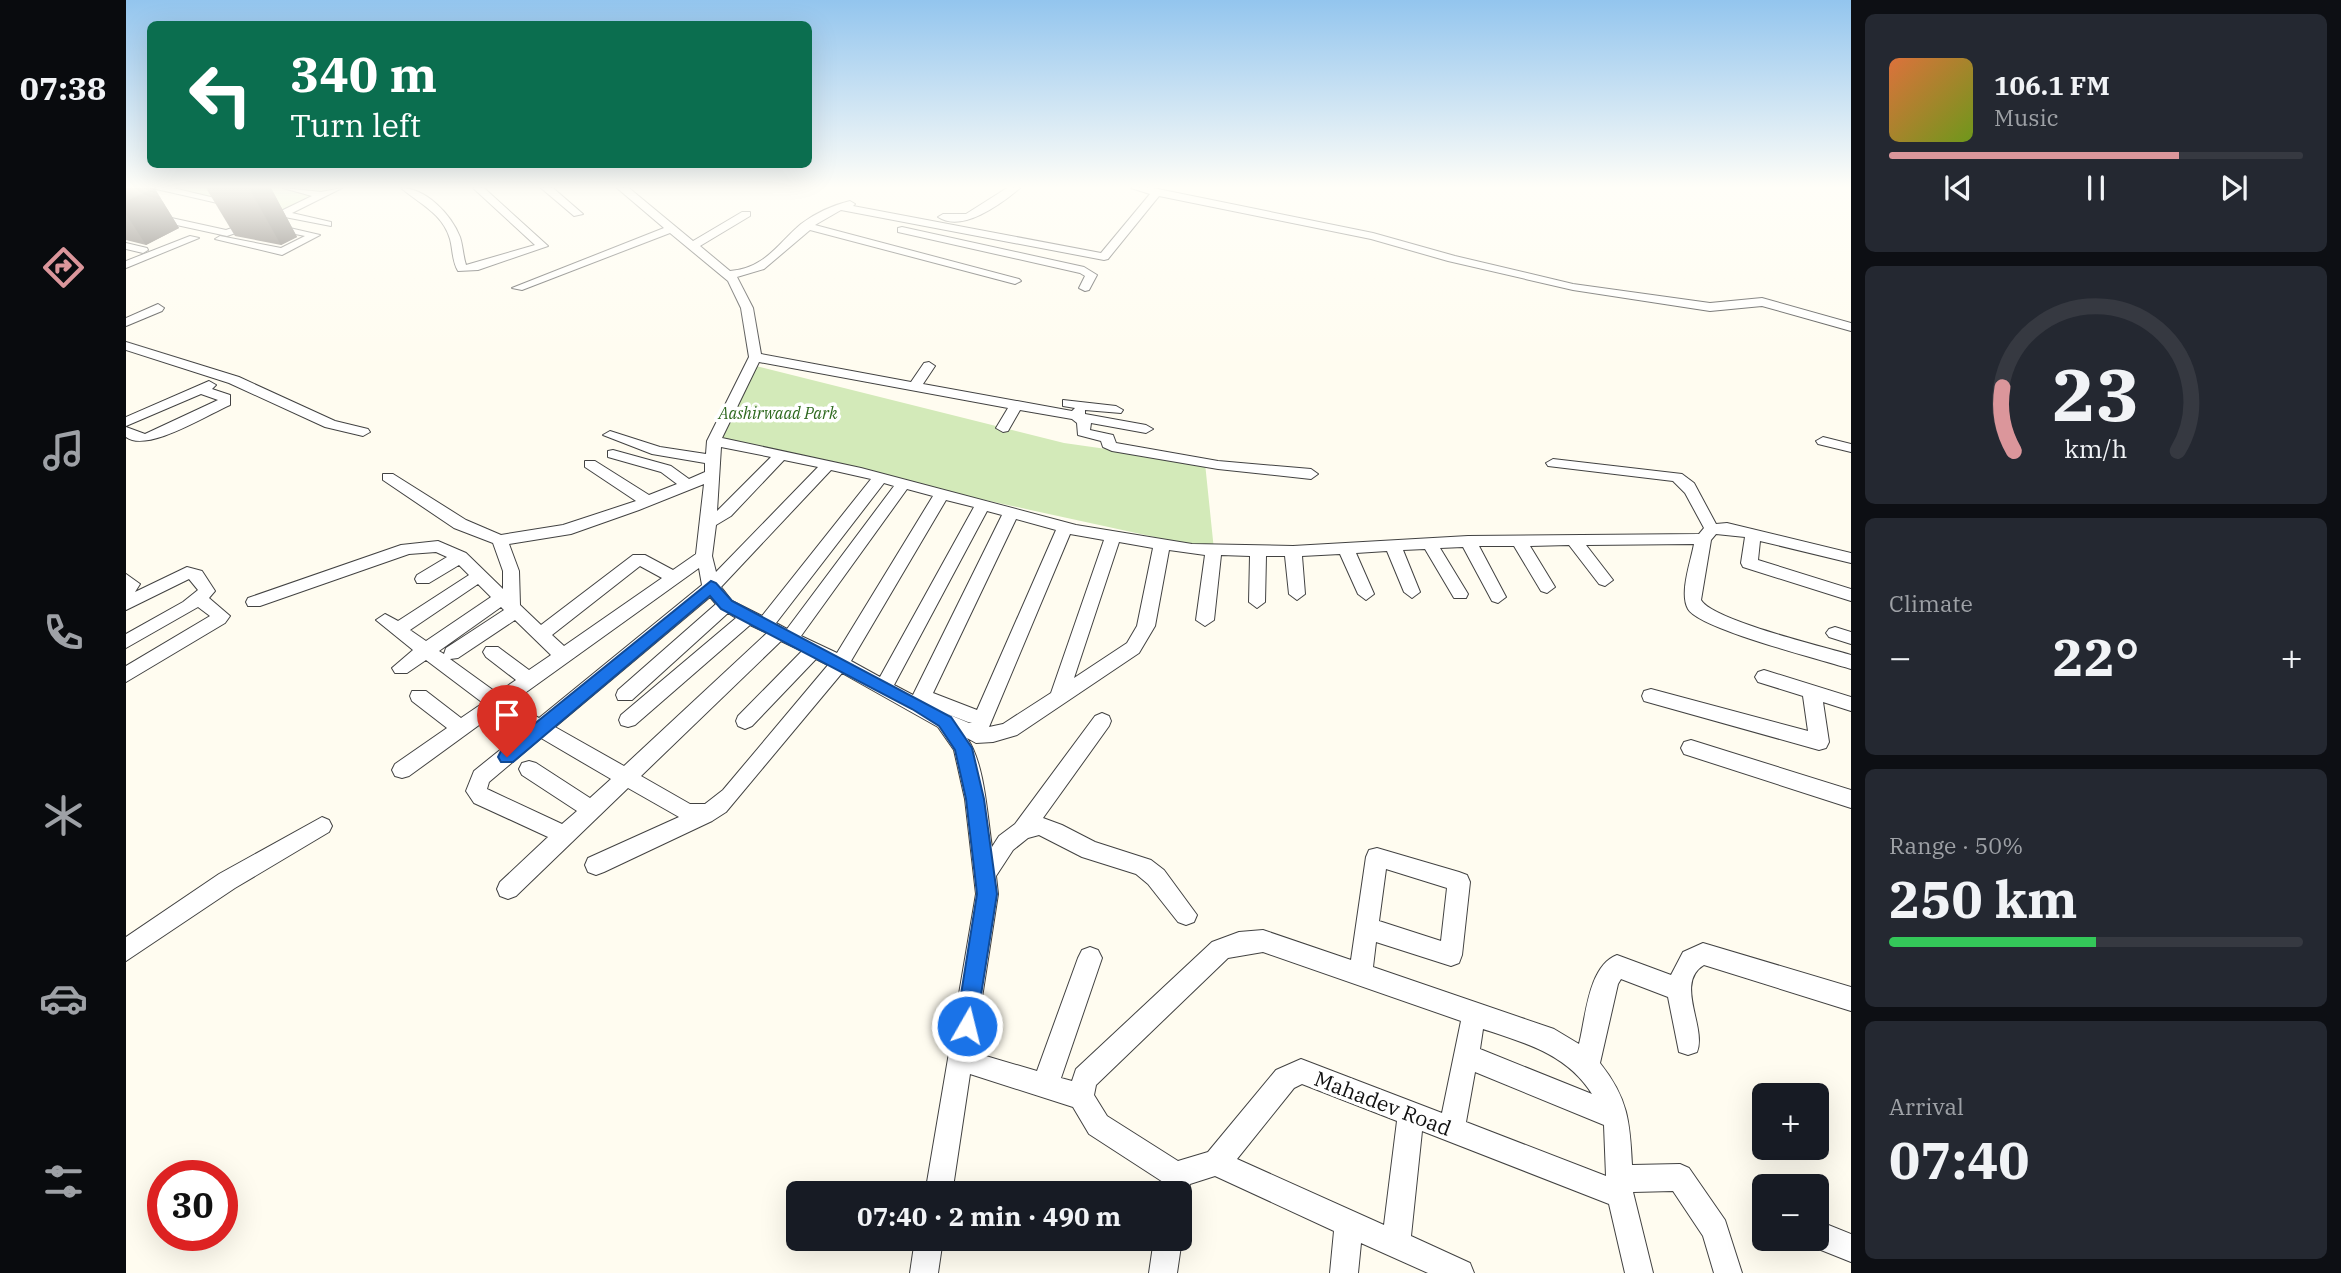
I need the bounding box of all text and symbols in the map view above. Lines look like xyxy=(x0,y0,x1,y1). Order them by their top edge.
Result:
text: 340 m xyxy=(290,42,437,105)
icon: left xyxy=(175,49,266,140)
text: 07:38 xyxy=(20,67,106,109)
text: 106.1 FM xyxy=(1994,68,2110,102)
text: Music xyxy=(1994,102,2059,132)
text: Turn left xyxy=(290,104,421,146)
icon: previous xyxy=(1939,169,1977,207)
icon: pause xyxy=(2077,169,2115,207)
icon: next xyxy=(2215,169,2253,207)
icon: directions xyxy=(39,243,88,292)
text: 23 xyxy=(2052,346,2140,441)
park label: Aashirwaad Park xyxy=(717,403,838,423)
icon: music xyxy=(39,426,88,475)
text: km/h xyxy=(2064,431,2128,464)
text: Climate xyxy=(1889,588,1973,618)
icon: phone xyxy=(39,608,88,657)
text: 22° xyxy=(2053,623,2139,690)
text: − xyxy=(1889,632,1912,681)
text: + xyxy=(2280,632,2303,681)
pin xyxy=(477,685,537,757)
icon: arrive xyxy=(488,696,526,734)
icon: climate xyxy=(39,791,88,840)
text: Range · 50% xyxy=(1889,830,2023,860)
text: 250 km xyxy=(1889,865,2078,932)
icon: car xyxy=(39,974,88,1023)
position arrow xyxy=(930,989,1004,1063)
street label: Mahadev Road xyxy=(1311,1064,1456,1142)
map controls xyxy=(1752,1083,1829,1251)
button: + xyxy=(1752,1083,1829,1160)
text: Arrival xyxy=(1889,1091,1964,1121)
text: 07:40 xyxy=(1889,1126,2030,1193)
icon: filters xyxy=(39,1157,88,1206)
speed limit sign: 30 xyxy=(147,1160,238,1251)
button: − xyxy=(1752,1174,1829,1251)
text: 07:40 · 2 min · 490 m xyxy=(857,1199,1121,1233)

